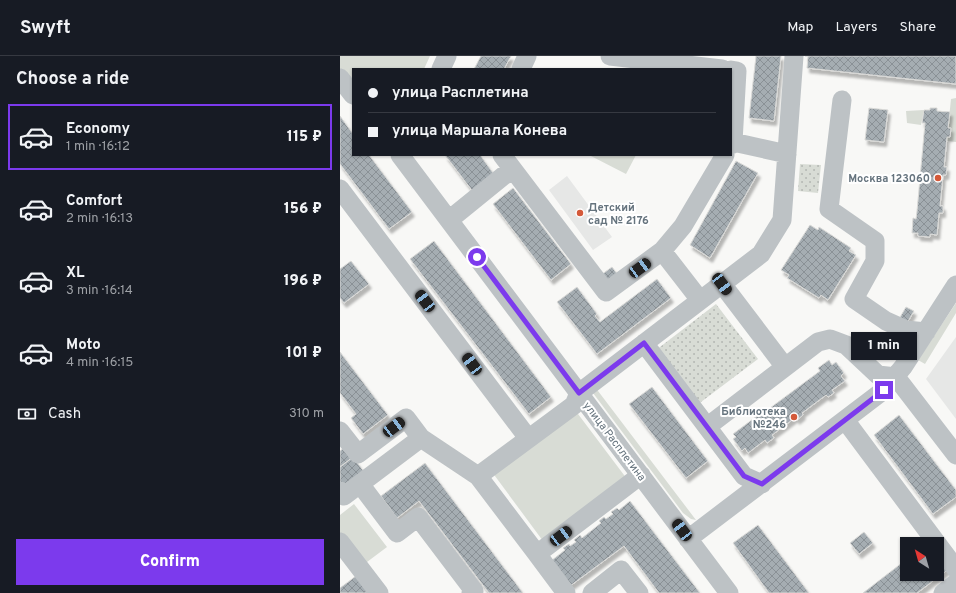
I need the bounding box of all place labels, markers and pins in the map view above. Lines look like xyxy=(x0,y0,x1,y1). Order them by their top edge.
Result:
place label: Москва 123060 xyxy=(848,172,930,186)
marker: Москва 123060 xyxy=(933,173,943,183)
place label: Детский сад № 2176 xyxy=(588,201,649,228)
marker: Детский сад № 2176 xyxy=(575,208,585,218)
place label: Библиотека №246 xyxy=(721,405,786,432)
marker: Библиотека №246 xyxy=(789,412,799,422)

